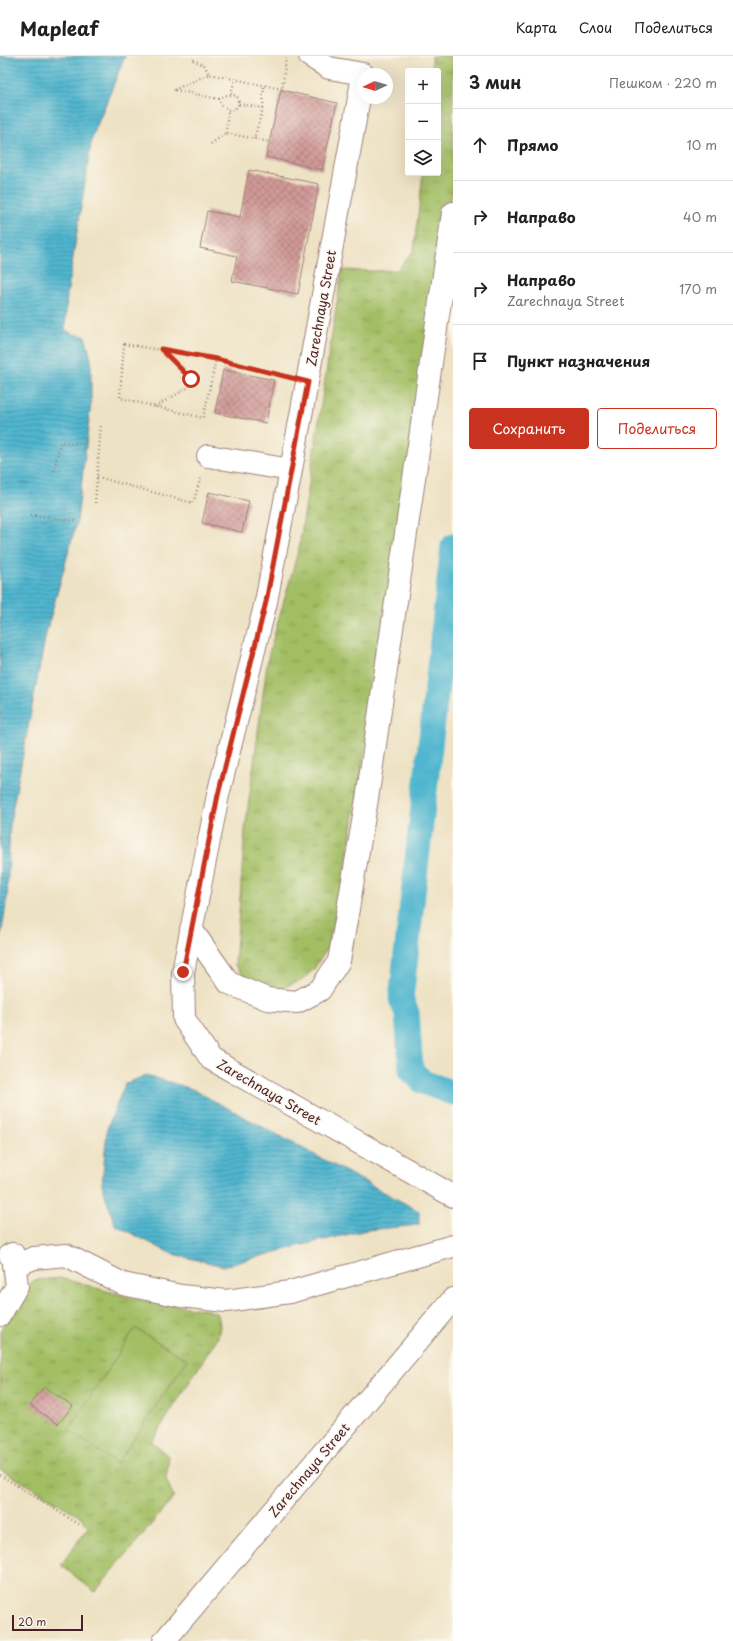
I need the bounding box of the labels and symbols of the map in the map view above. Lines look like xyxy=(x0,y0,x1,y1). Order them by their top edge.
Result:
north arrow xyxy=(357,68,393,104)
street label: Zarechnaya Street xyxy=(301,248,340,367)
route start xyxy=(182,370,200,388)
route end xyxy=(174,963,192,981)
street label: Zarechnaya Street xyxy=(214,1054,325,1129)
street label: Zarechnaya Street xyxy=(264,1419,354,1521)
scale bar xyxy=(12,1613,83,1632)

